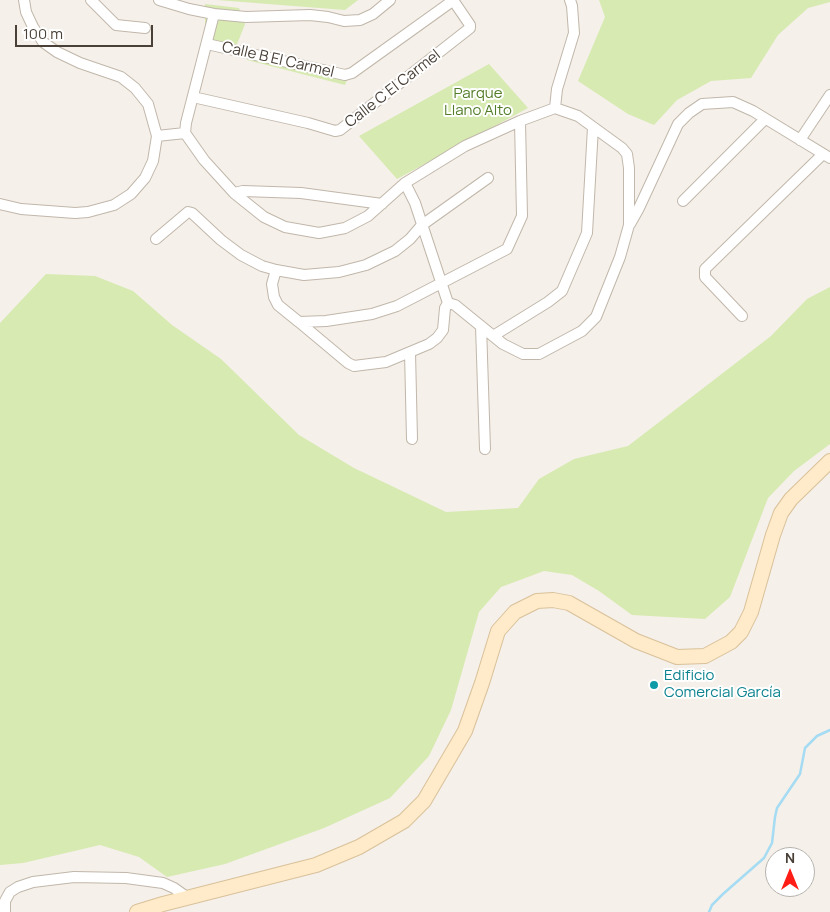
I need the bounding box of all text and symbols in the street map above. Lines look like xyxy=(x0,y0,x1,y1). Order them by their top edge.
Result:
scale bar xyxy=(18,15,155,47)
text: 100 m xyxy=(23,23,63,44)
street label: Calle B El Carmel xyxy=(220,38,336,82)
street label: Calle C El Carmel xyxy=(342,46,444,132)
park label: Parque Llano Alto xyxy=(444,85,512,120)
place label: Edificio Comercial García xyxy=(664,667,781,702)
marker: Edificio Comercial García xyxy=(648,679,660,691)
north arrow xyxy=(765,847,815,897)
text: N xyxy=(785,848,795,867)

